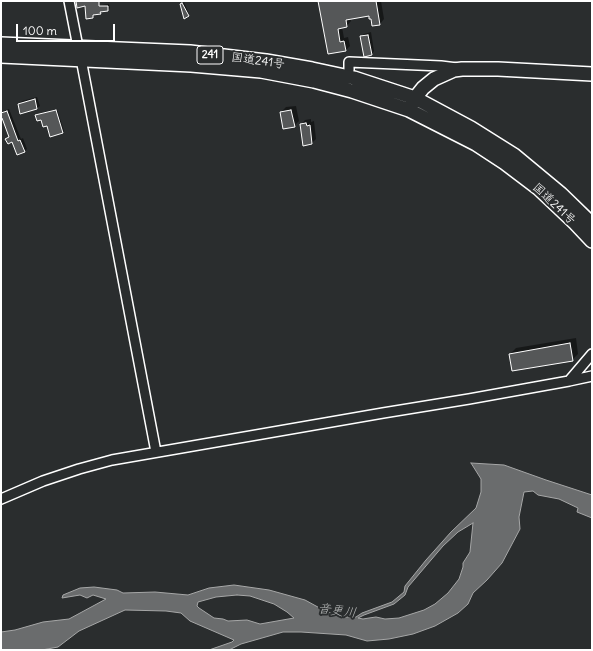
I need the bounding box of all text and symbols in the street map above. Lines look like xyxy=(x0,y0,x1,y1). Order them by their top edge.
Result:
scale bar xyxy=(18,16,117,42)
text: 100 m xyxy=(23,23,57,38)
road number: 241 xyxy=(197,46,223,64)
street label: 国道241号 xyxy=(230,50,286,72)
street label: 国道241号 xyxy=(529,180,579,228)
water label: 音更川 xyxy=(317,601,357,621)

